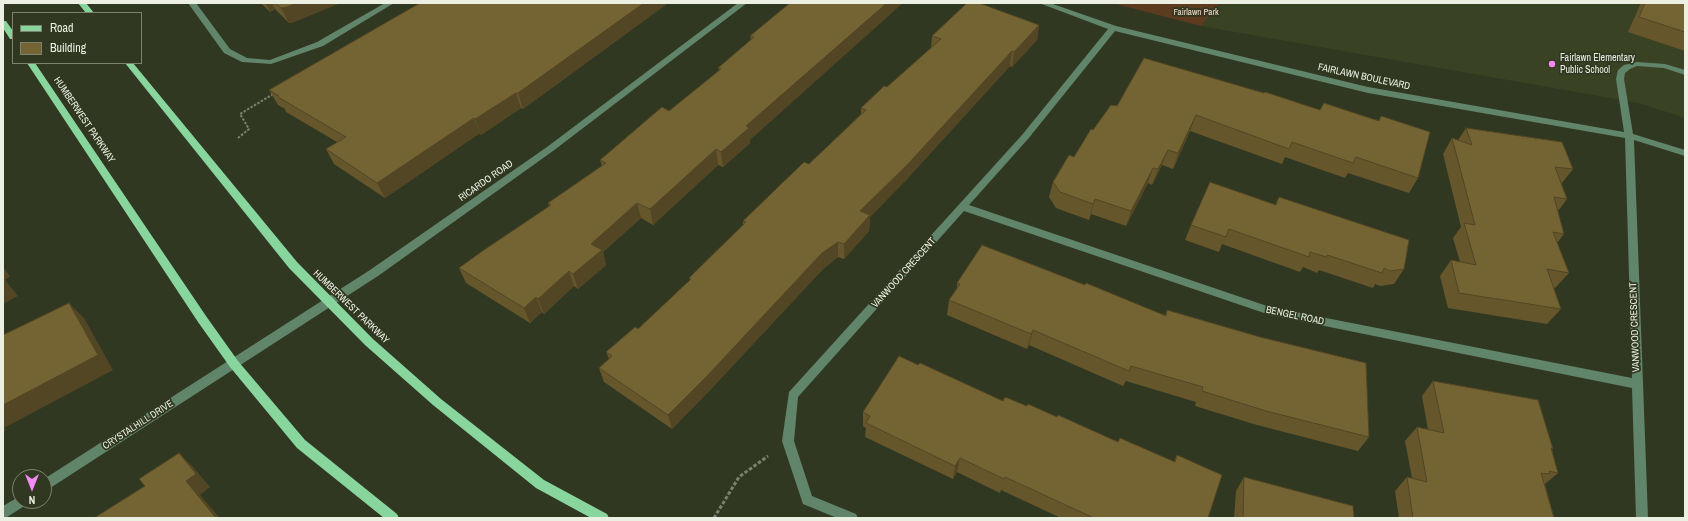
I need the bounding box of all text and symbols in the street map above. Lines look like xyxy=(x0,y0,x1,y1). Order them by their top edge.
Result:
park label: Fairlawn Park xyxy=(1173,8,1219,18)
legend xyxy=(12,12,142,64)
text: Road xyxy=(50,20,74,36)
text: Building xyxy=(50,40,86,56)
place label: Fairlawn Elementary Public School xyxy=(1560,52,1635,76)
marker: Fairlawn Elementary Public School xyxy=(1547,59,1557,69)
street label: FAIRLAWN BOULEVARD xyxy=(1317,61,1411,93)
street label: HUMBERWEST PARKWAY xyxy=(51,75,117,165)
street label: RICARDO ROAD xyxy=(456,158,516,204)
street label: VANWOOD CRESCENT xyxy=(869,236,939,310)
street label: HUMBERWEST PARKWAY xyxy=(311,268,391,346)
street label: VANWOOD CRESCENT xyxy=(1627,282,1643,372)
street label: BENGEL ROAD xyxy=(1265,304,1325,328)
street label: CRYSTALHILL DRIVE xyxy=(100,398,176,452)
north arrow xyxy=(12,469,52,509)
text: N xyxy=(29,493,35,507)

